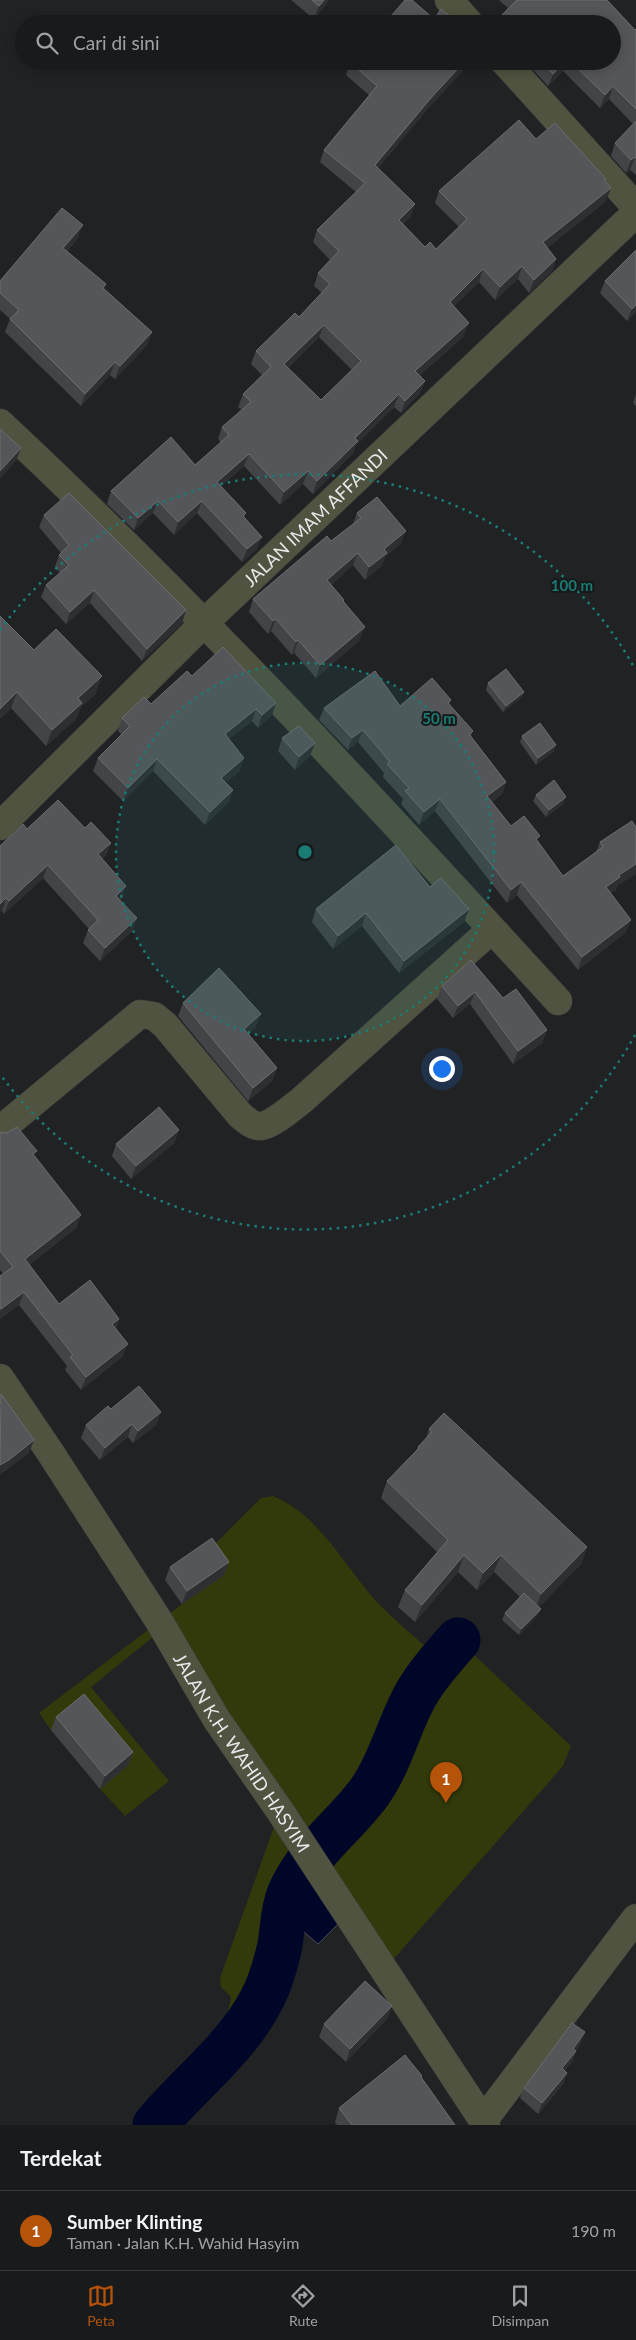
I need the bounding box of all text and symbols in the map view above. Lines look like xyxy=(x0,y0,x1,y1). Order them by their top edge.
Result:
search box xyxy=(15,15,621,70)
icon: search xyxy=(33,29,61,57)
text: Cari di sini xyxy=(73,31,160,54)
street label: JALAN IMAM AFFANDI xyxy=(239,444,392,591)
text: 100 m xyxy=(551,576,593,594)
text: 50 m xyxy=(422,709,456,727)
centre of rings xyxy=(296,843,314,861)
your location xyxy=(429,1056,455,1082)
street label: JALAN K.H. WAHID HASYIM xyxy=(169,1649,315,1856)
pin: 1 xyxy=(430,1762,462,1803)
text: Terdekat xyxy=(20,2145,102,2170)
text: Sumber Klinting xyxy=(67,2210,202,2233)
text: 1 xyxy=(31,2221,41,2240)
text: 190 m xyxy=(571,2221,616,2240)
text: Taman · Jalan K.H. Wahid Hasyim xyxy=(67,2233,299,2252)
tab: Peta xyxy=(87,2282,115,2329)
tab: Rute xyxy=(289,2282,318,2329)
tab: Disimpan xyxy=(492,2282,549,2329)

